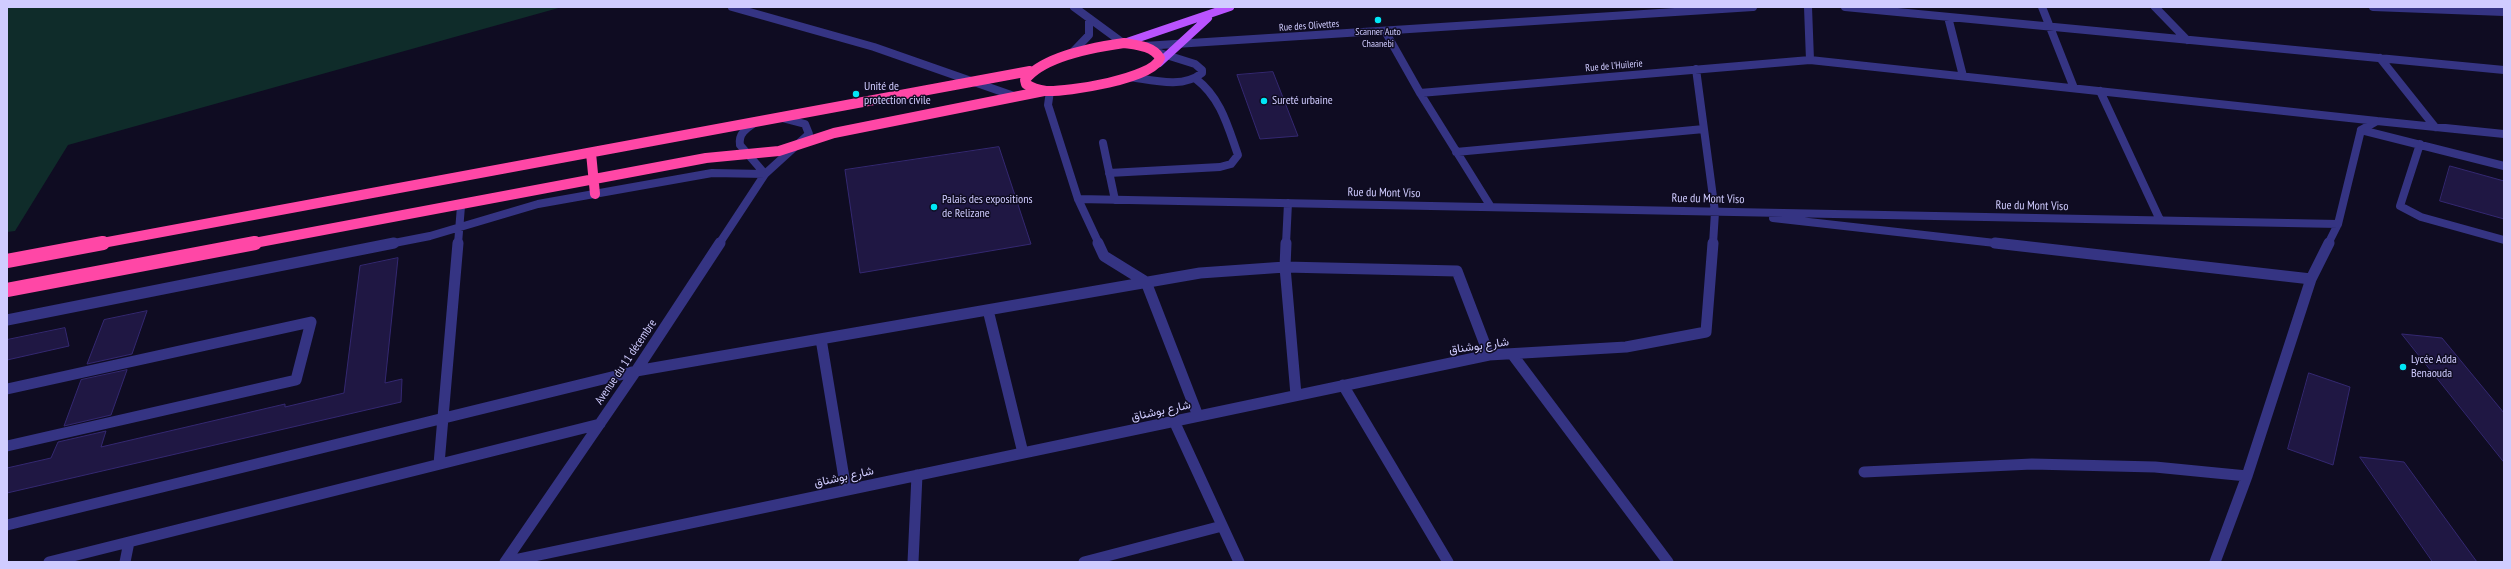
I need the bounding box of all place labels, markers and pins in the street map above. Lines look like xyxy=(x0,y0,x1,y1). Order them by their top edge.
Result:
marker: Scanner Auto Chaanebi xyxy=(1373,15,1383,25)
place label: Scanner Auto Chaanebi xyxy=(1355,26,1401,50)
place label: Unité de protection civile xyxy=(864,80,931,108)
marker: Unité de protection civile xyxy=(851,89,861,99)
place label: Sureté urbaine xyxy=(1272,94,1333,108)
marker: Sureté urbaine xyxy=(1259,96,1269,106)
place label: Palais des expositions de Relizane xyxy=(942,193,1033,221)
marker: Palais des expositions de Relizane xyxy=(929,202,939,212)
place label: Lycée Adda Benaouda xyxy=(2411,353,2457,381)
marker: Lycée Adda Benaouda xyxy=(2398,362,2408,372)

